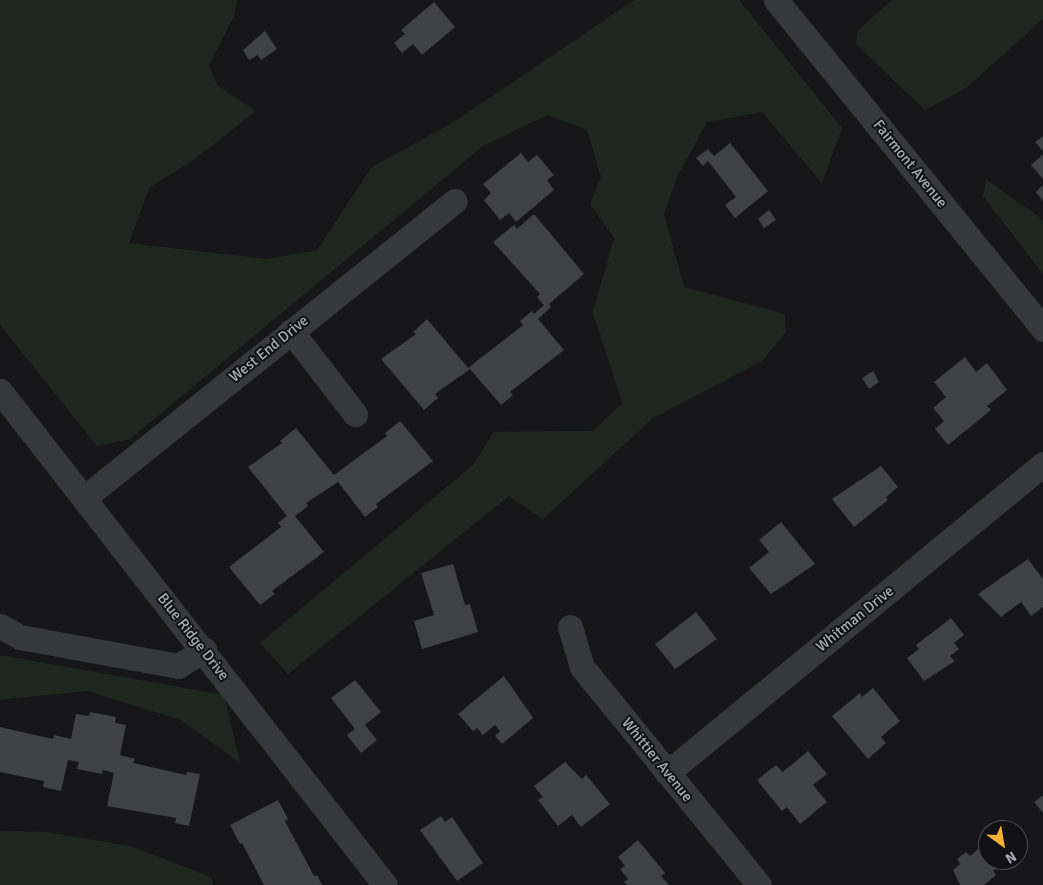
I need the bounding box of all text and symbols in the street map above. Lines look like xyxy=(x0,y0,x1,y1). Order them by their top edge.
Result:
street label: Fairmont Avenue xyxy=(869,116,951,212)
street label: West End Drive xyxy=(226,312,312,386)
street label: Whitman Drive xyxy=(813,582,897,656)
street label: Blue Ridge Drive xyxy=(153,590,233,684)
street label: Whittier Avenue xyxy=(618,714,696,806)
north arrow xyxy=(978,820,1028,870)
text: N xyxy=(1002,848,1019,867)

